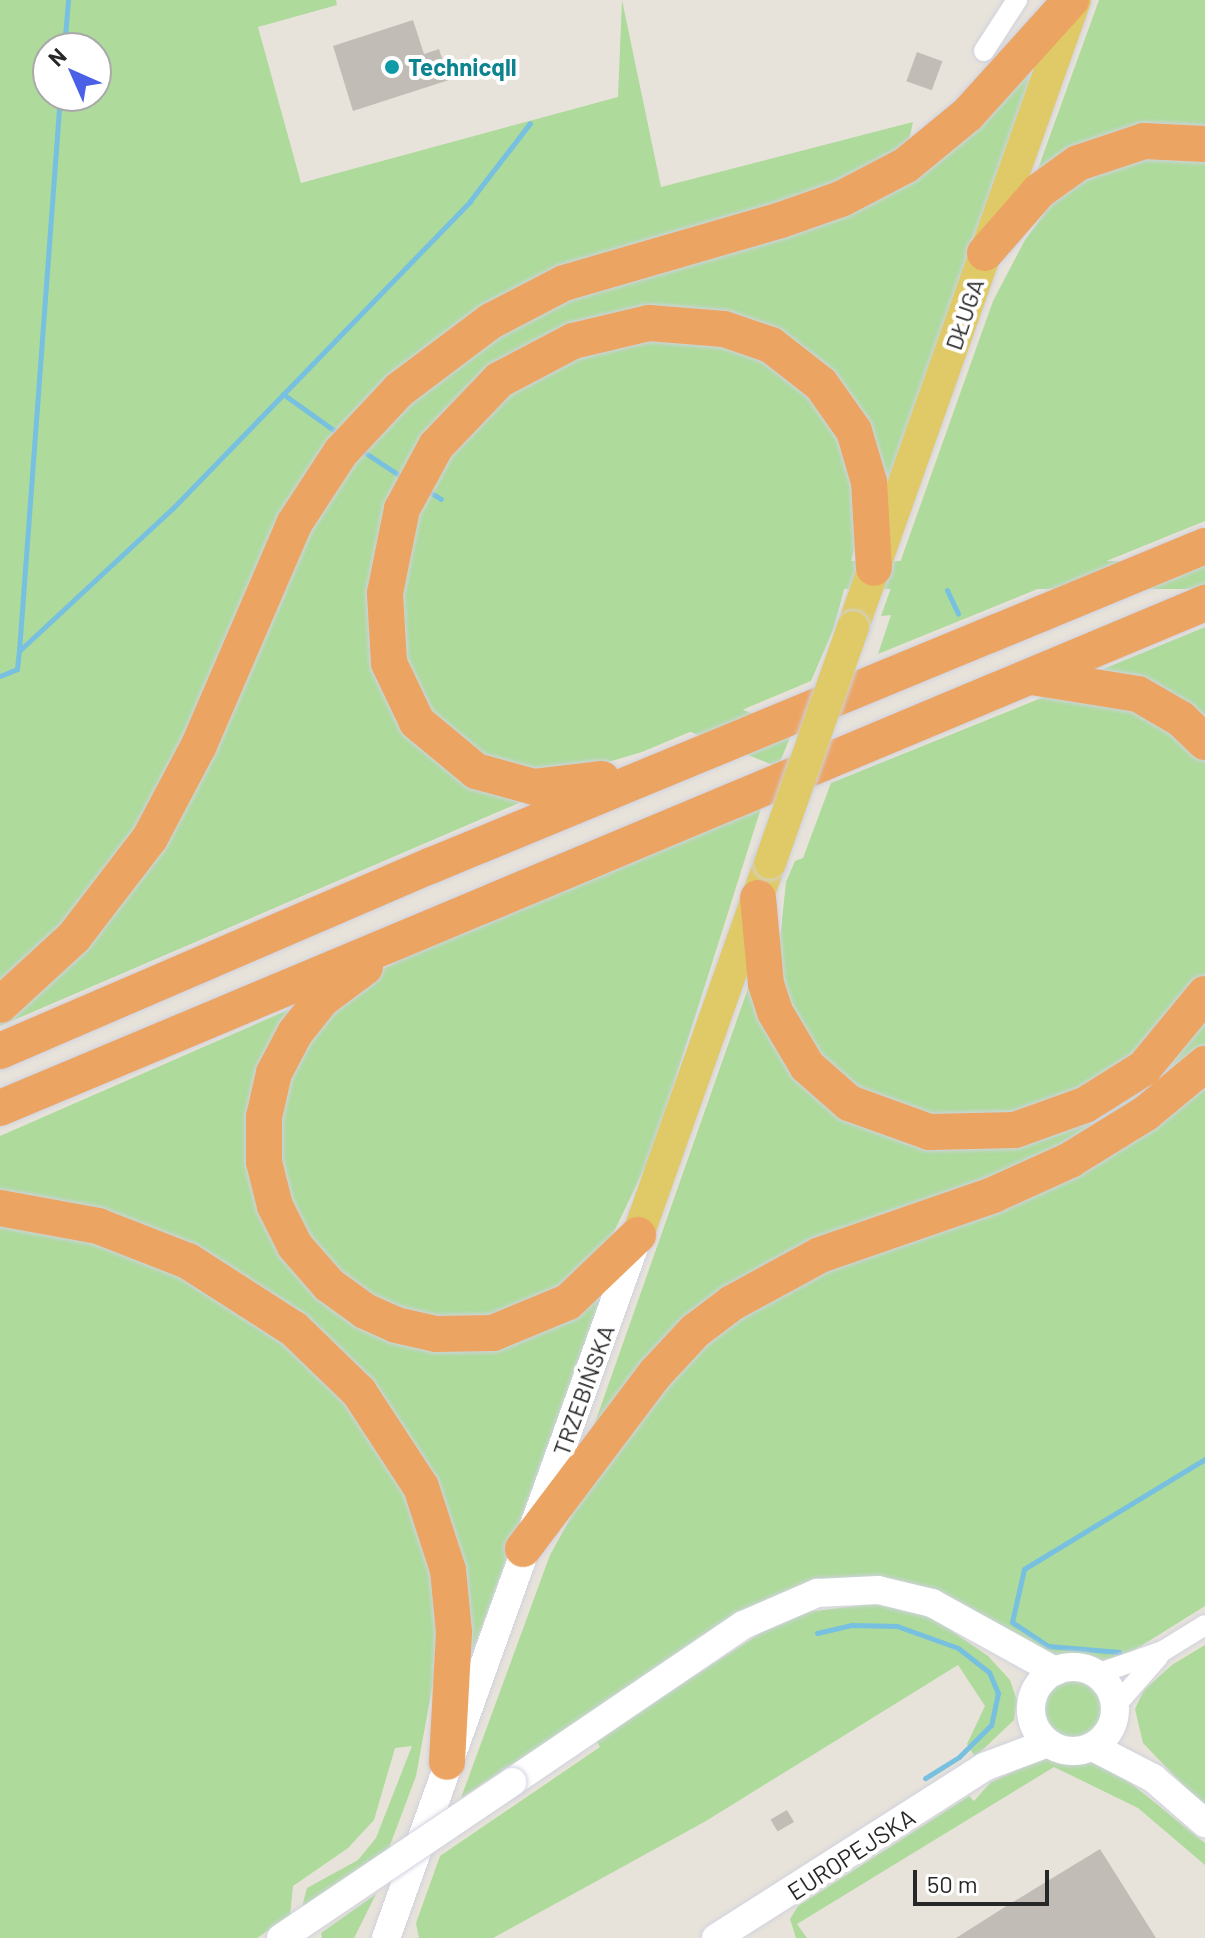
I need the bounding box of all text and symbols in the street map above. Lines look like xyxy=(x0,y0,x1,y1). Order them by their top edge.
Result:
north arrow xyxy=(32,32,112,112)
text: N xyxy=(42,42,71,71)
place label: Technicqll xyxy=(408,53,517,81)
marker: Technicqll xyxy=(383,58,401,76)
street label: DŁUGA xyxy=(938,274,990,354)
street label: TRZEBIŃSKA xyxy=(546,1321,620,1459)
street label: EUROPEJSKA xyxy=(782,1802,920,1906)
scale bar xyxy=(917,1854,1053,1904)
text: 50 m xyxy=(927,1869,978,1898)

